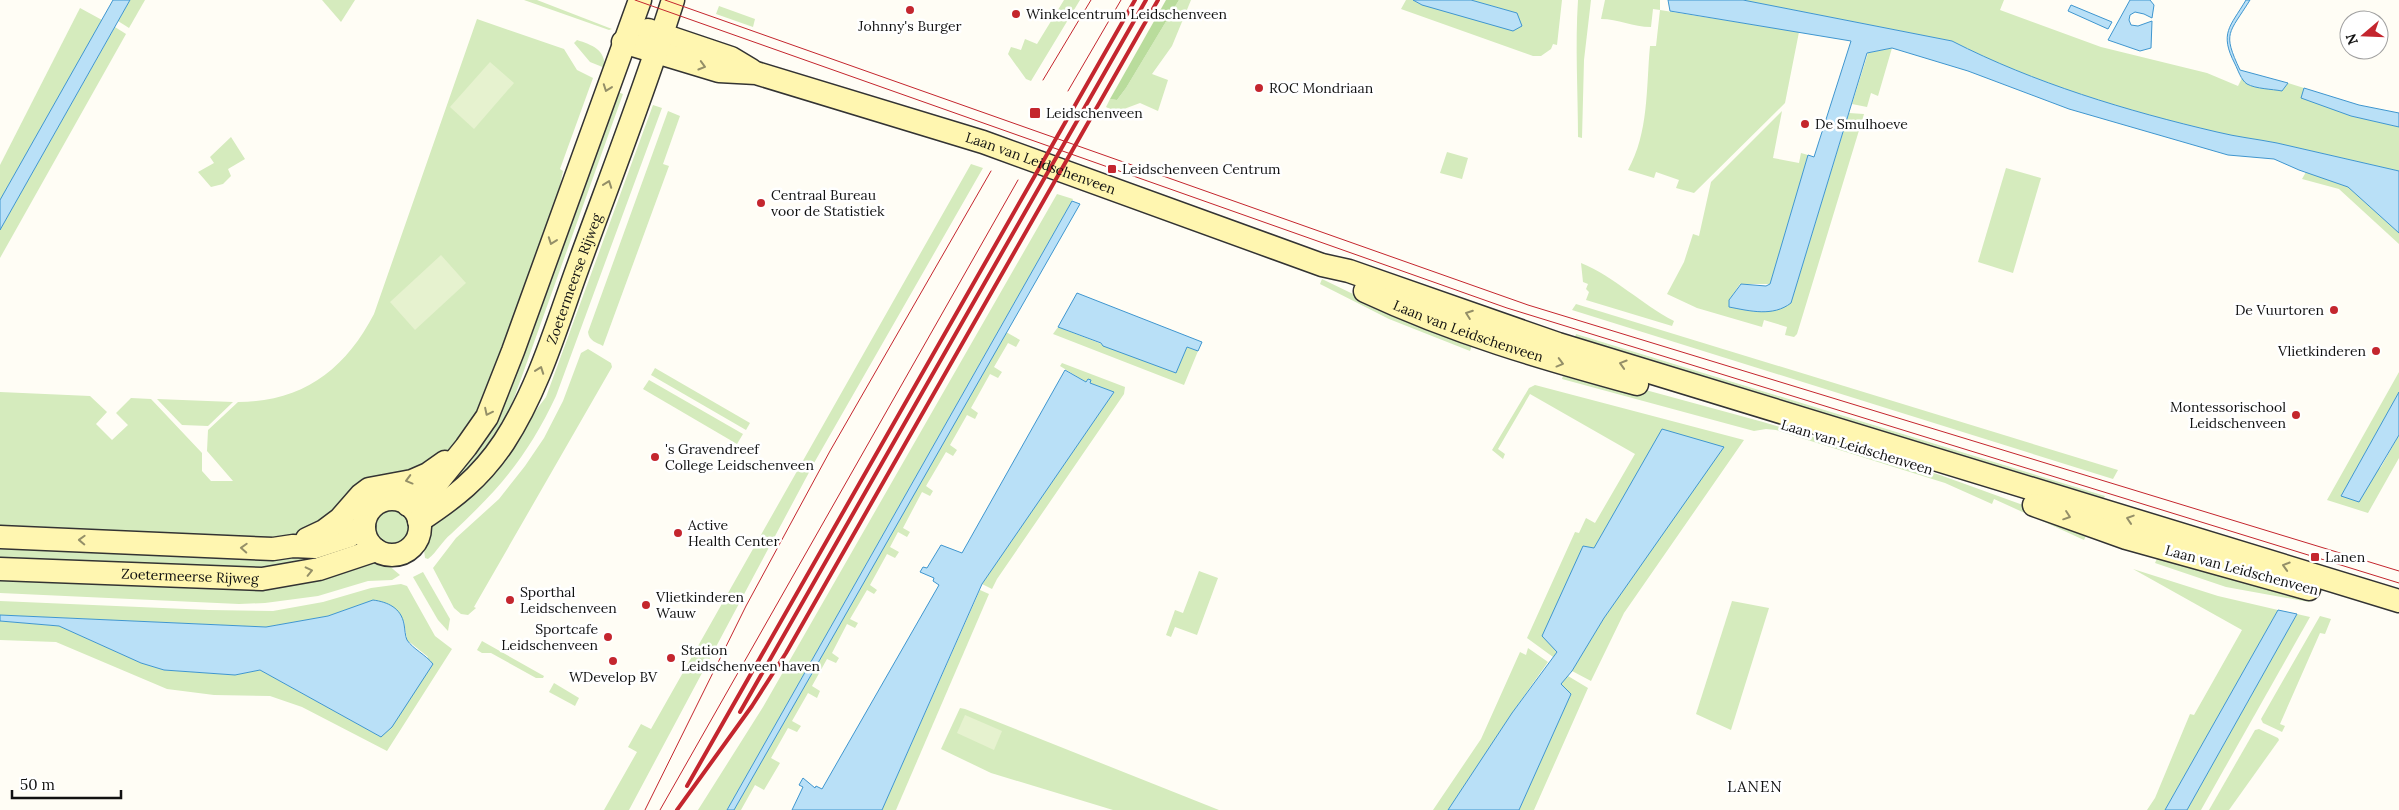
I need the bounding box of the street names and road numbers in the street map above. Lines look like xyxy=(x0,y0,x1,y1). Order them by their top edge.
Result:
street label: Laan van Leidschenveen xyxy=(963,128,1119,199)
street label: Zoetermeerse Rijweg xyxy=(542,211,606,347)
street label: Laan van Leidschenveen xyxy=(1391,296,1546,366)
street label: Laan van Leidschenveen xyxy=(1779,415,1936,479)
street label: Laan van Leidschenveen xyxy=(2163,541,2321,599)
street label: Zoetermeerse Rijweg xyxy=(121,565,259,588)

